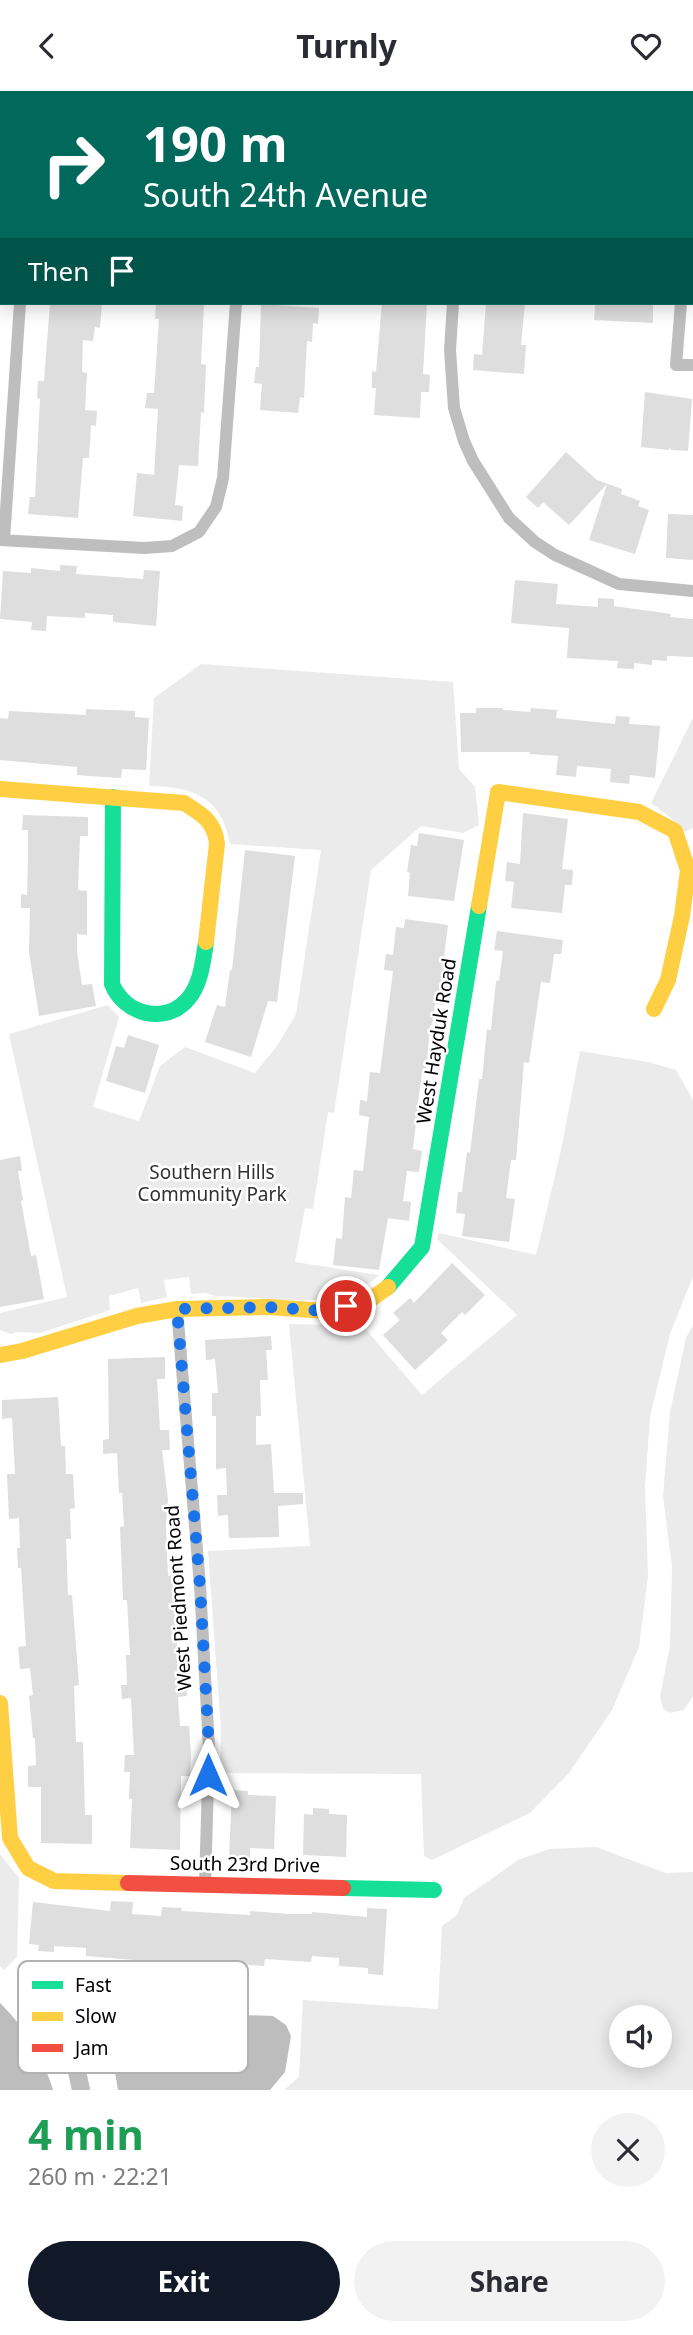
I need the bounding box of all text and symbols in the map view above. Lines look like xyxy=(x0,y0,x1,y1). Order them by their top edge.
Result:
text: Turnly xyxy=(296,24,397,67)
icon: back xyxy=(28,27,66,65)
icon: heart xyxy=(627,27,665,65)
text: 190 m xyxy=(143,110,288,176)
icon: right xyxy=(28,119,119,210)
text: South 24th Avenue xyxy=(143,173,428,216)
icon: arrive xyxy=(103,252,141,290)
text: Then xyxy=(28,253,89,289)
street label: West Hayduk Road xyxy=(410,956,462,1126)
park label: Southern Hills Community Park xyxy=(137,1159,287,1207)
pin xyxy=(316,1276,376,1336)
icon: arrive xyxy=(327,1287,365,1325)
street label: West Piedmont Road xyxy=(159,1504,197,1692)
position arrow xyxy=(171,1738,245,1812)
street label: South 23rd Drive xyxy=(170,1850,320,1878)
legend xyxy=(18,1961,248,2073)
text: Fast xyxy=(75,1972,112,1998)
text: Slow xyxy=(75,2003,116,2029)
map controls xyxy=(609,2005,672,2068)
button: sound xyxy=(609,2005,672,2068)
text: Jam xyxy=(73,2035,109,2061)
text: 4 min xyxy=(28,2105,144,2162)
button: close xyxy=(591,2113,665,2187)
text: 260 m · 22:21 xyxy=(28,2160,172,2192)
button: Exit xyxy=(28,2241,340,2321)
button: Share xyxy=(354,2241,665,2321)

